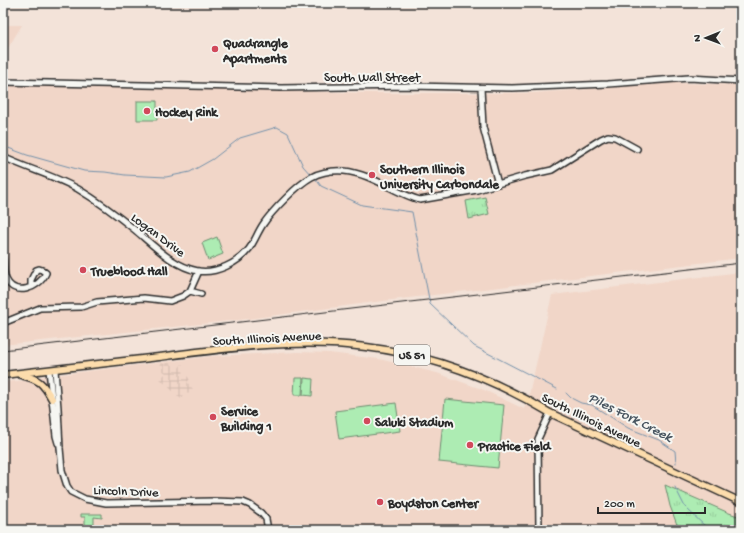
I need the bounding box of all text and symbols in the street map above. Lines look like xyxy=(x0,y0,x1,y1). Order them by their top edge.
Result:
north arrow xyxy=(686,18,726,58)
text: N xyxy=(692,34,704,42)
place label: Quadrangle Apartments xyxy=(222,37,289,68)
marker: Quadrangle Apartments xyxy=(210,44,220,54)
street label: South Wall Street xyxy=(324,71,422,86)
marker: Hockey Rink xyxy=(142,106,152,116)
place label: Hockey Rink xyxy=(155,106,219,121)
place label: Southern Illinois University Carbondale xyxy=(380,163,500,193)
marker: Southern Illinois University Carbondale xyxy=(367,170,377,180)
street label: Logan Drive xyxy=(128,211,188,261)
marker: Trueblood Hall xyxy=(78,265,88,275)
place label: Trueblood Hall xyxy=(90,265,168,280)
street label: South Illinois Avenue xyxy=(213,329,322,350)
road number: US 51 xyxy=(394,345,430,365)
water label: Piles Fork Creek xyxy=(585,390,676,447)
street label: South Illinois Avenue xyxy=(539,391,643,452)
place label: Service Building 1 xyxy=(220,405,272,435)
marker: Service Building 1 xyxy=(208,412,218,422)
marker: Saluki Stadium xyxy=(362,416,372,426)
place label: Saluki Stadium xyxy=(375,416,454,431)
marker: Practice Field xyxy=(465,440,475,450)
place label: Practice Field xyxy=(477,440,552,455)
street label: Lincoln Drive xyxy=(93,484,159,501)
scale bar xyxy=(598,489,705,515)
marker: Boydston Center xyxy=(375,497,385,507)
place label: Boydston Center xyxy=(387,497,479,512)
text: 200 m xyxy=(604,498,635,512)

